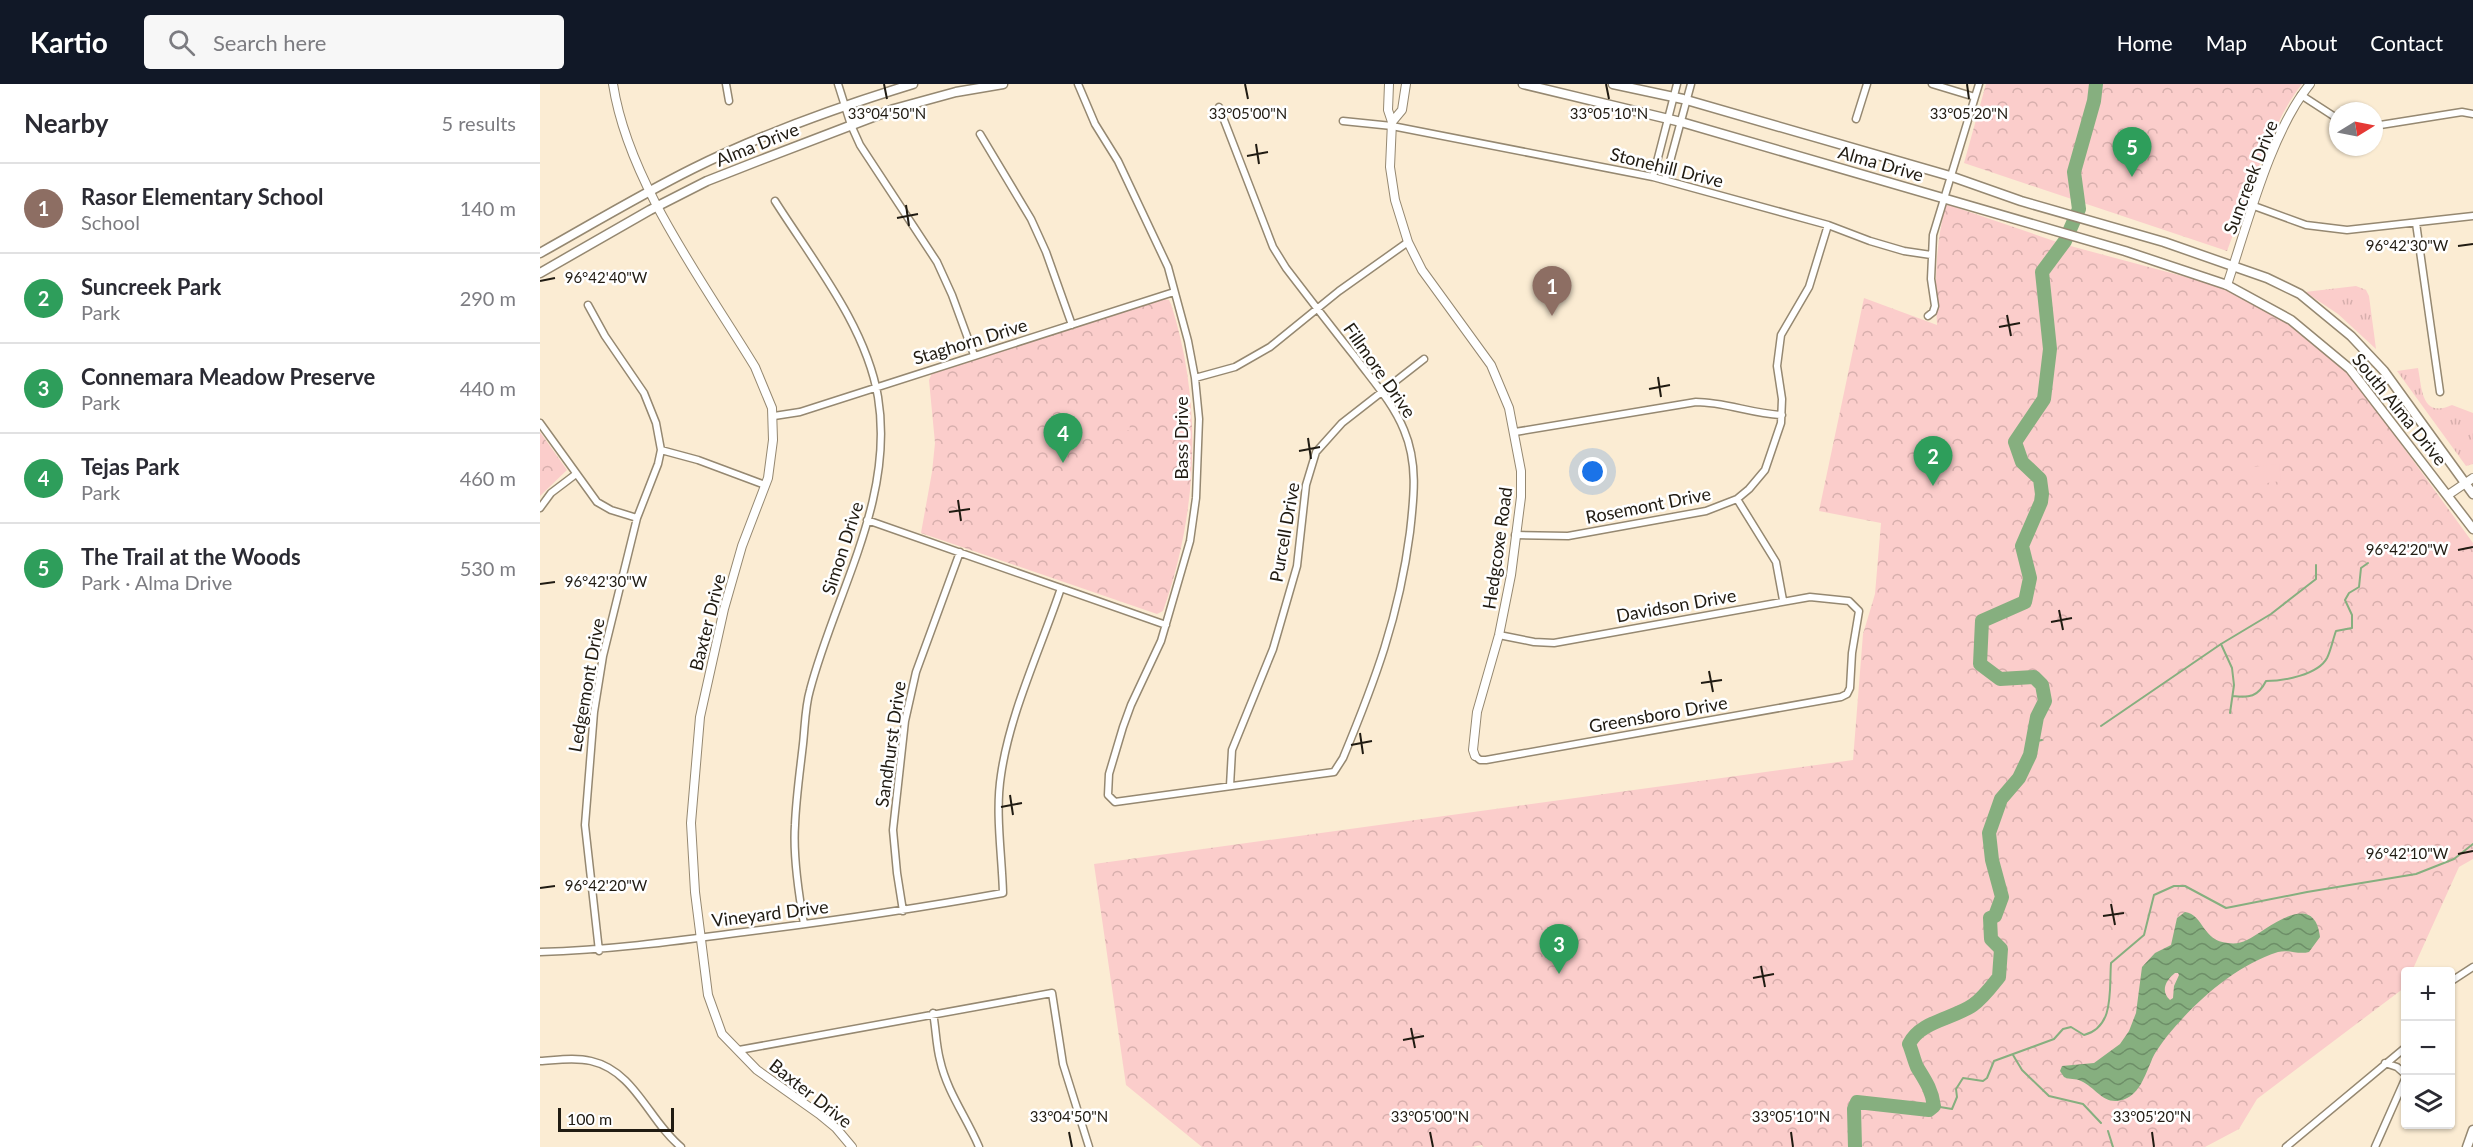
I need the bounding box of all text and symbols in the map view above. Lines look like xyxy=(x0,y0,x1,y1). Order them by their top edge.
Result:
search box xyxy=(144,15,564,69)
text: Kartio xyxy=(30,25,108,59)
icon: search xyxy=(165,26,198,59)
text: Search here xyxy=(213,29,326,56)
text: Home xyxy=(2117,30,2173,55)
text: Map xyxy=(2206,30,2247,55)
text: About xyxy=(2280,30,2337,55)
text: Contact xyxy=(2370,30,2443,55)
north arrow xyxy=(2329,102,2383,156)
text: 33°04'50"N xyxy=(848,104,926,122)
text: 33°05'00"N xyxy=(1209,104,1287,122)
text: 33°05'10"N xyxy=(1570,104,1648,122)
text: 33°05'20"N xyxy=(1930,104,2008,122)
text: Nearby xyxy=(24,107,109,139)
text: 5 results xyxy=(441,111,516,135)
street label: Alma Drive xyxy=(712,117,802,171)
street label: Suncreek Drive xyxy=(2218,117,2282,237)
pin: 5 xyxy=(2112,128,2152,177)
street label: Alma Drive xyxy=(1836,140,1926,186)
street label: Stonehill Drive xyxy=(1608,142,1726,192)
text: Rasor Elementary School xyxy=(81,183,324,210)
text: 1 xyxy=(38,196,49,220)
text: 140 m xyxy=(460,196,516,220)
text: School xyxy=(81,210,140,234)
text: 96°42'30"W xyxy=(2366,236,2449,254)
pin: 1 xyxy=(1532,266,1572,316)
text: 96°42'40"W xyxy=(565,268,648,286)
text: Suncreek Park xyxy=(81,273,221,300)
text: 2 xyxy=(38,286,49,310)
text: 290 m xyxy=(460,286,516,310)
text: Park xyxy=(81,300,120,324)
street label: Staghorn Drive xyxy=(910,313,1030,369)
street label: Fillmore Drive xyxy=(1339,318,1421,422)
street label: South Alma Drive xyxy=(2348,348,2452,470)
text: Connemara Meadow Preserve xyxy=(81,363,375,390)
text: 3 xyxy=(38,376,49,400)
text: 440 m xyxy=(460,376,516,400)
text: Park xyxy=(81,390,120,414)
street label: Bass Drive xyxy=(1170,396,1192,480)
pin: 4 xyxy=(1044,414,1082,463)
pin: 2 xyxy=(1914,436,1952,486)
text: Tejas Park xyxy=(81,453,179,480)
your location xyxy=(1578,457,1607,486)
text: 4 xyxy=(38,466,49,490)
text: 460 m xyxy=(460,466,516,490)
text: Park xyxy=(81,480,120,504)
street label: Purcell Drive xyxy=(1264,480,1304,584)
street label: Rosemont Drive xyxy=(1584,482,1712,528)
street label: Hedgcoxe Road xyxy=(1478,486,1516,610)
street label: Simon Drive xyxy=(817,499,867,597)
text: 96°42'20"W xyxy=(2366,540,2449,558)
text: The Trail at the Woods xyxy=(81,543,301,570)
text: 5 xyxy=(38,556,49,580)
text: 530 m xyxy=(460,556,516,580)
text: Park · Alma Drive xyxy=(81,570,232,594)
street label: Baxter Drive xyxy=(684,571,730,673)
text: 96°42'30"W xyxy=(565,572,648,590)
street label: Davidson Drive xyxy=(1614,584,1738,626)
street label: Ledgemont Drive xyxy=(563,616,609,754)
street label: Sandhurst Drive xyxy=(870,680,910,808)
street label: Greensboro Drive xyxy=(1587,691,1729,737)
text: 96°42'10"W xyxy=(2366,844,2449,862)
text: 96°42'20"W xyxy=(565,876,648,894)
street label: Vineyard Drive xyxy=(710,895,830,931)
pin: 3 xyxy=(1540,924,1578,974)
map controls xyxy=(2401,967,2455,1129)
button: + xyxy=(2401,967,2455,1021)
button: − xyxy=(2401,1021,2455,1075)
street label: Baxter Drive xyxy=(765,1054,857,1132)
button: layers xyxy=(2401,1075,2455,1129)
scale bar xyxy=(558,1105,674,1132)
text: 33°04'50"N xyxy=(1030,1107,1108,1125)
text: 33°05'00"N xyxy=(1391,1107,1469,1125)
text: 33°05'10"N xyxy=(1752,1107,1830,1125)
text: 33°05'20"N xyxy=(2113,1107,2191,1125)
text: 100 m xyxy=(567,1109,612,1128)

